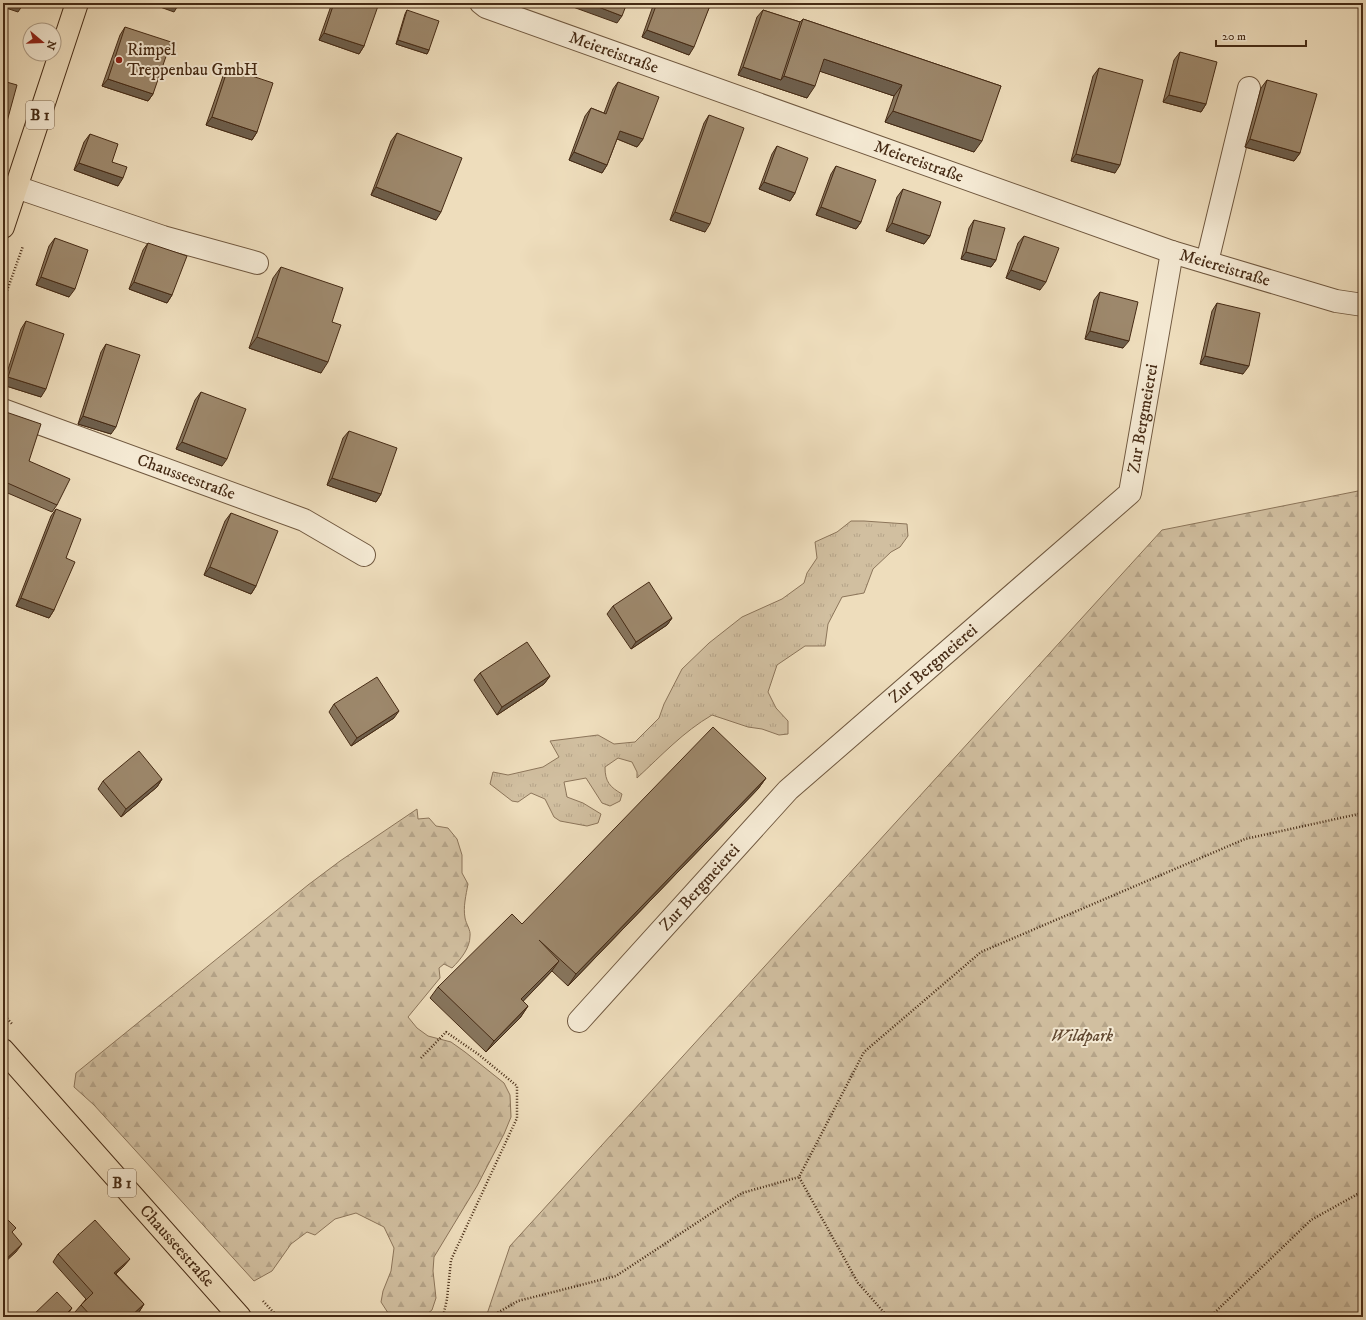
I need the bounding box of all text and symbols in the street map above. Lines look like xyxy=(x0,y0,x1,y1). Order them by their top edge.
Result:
north arrow xyxy=(22,22,62,62)
scale bar xyxy=(1216,22,1306,48)
street label: Meiereistraße xyxy=(566,27,661,79)
text: 20 m xyxy=(1222,29,1246,44)
text: N xyxy=(42,38,59,51)
place label: Rimpel Treppenbau GmbH xyxy=(127,39,258,81)
marker: Rimpel Treppenbau GmbH xyxy=(114,55,124,65)
road number: B 1 xyxy=(26,101,54,129)
street label: Meiereistraße xyxy=(871,135,967,188)
street label: Meiereistraße xyxy=(1177,244,1273,292)
street label: Zur Bergmeierei xyxy=(1123,362,1163,475)
street label: Chausseestraße xyxy=(134,449,238,505)
street label: Zur Bergmeierei xyxy=(884,619,982,708)
street label: Zur Bergmeierei xyxy=(655,839,745,936)
park label: Wildpark xyxy=(1051,1025,1114,1047)
road number: B 1 xyxy=(108,1169,136,1197)
street label: Chausseestraße xyxy=(134,1200,219,1292)

